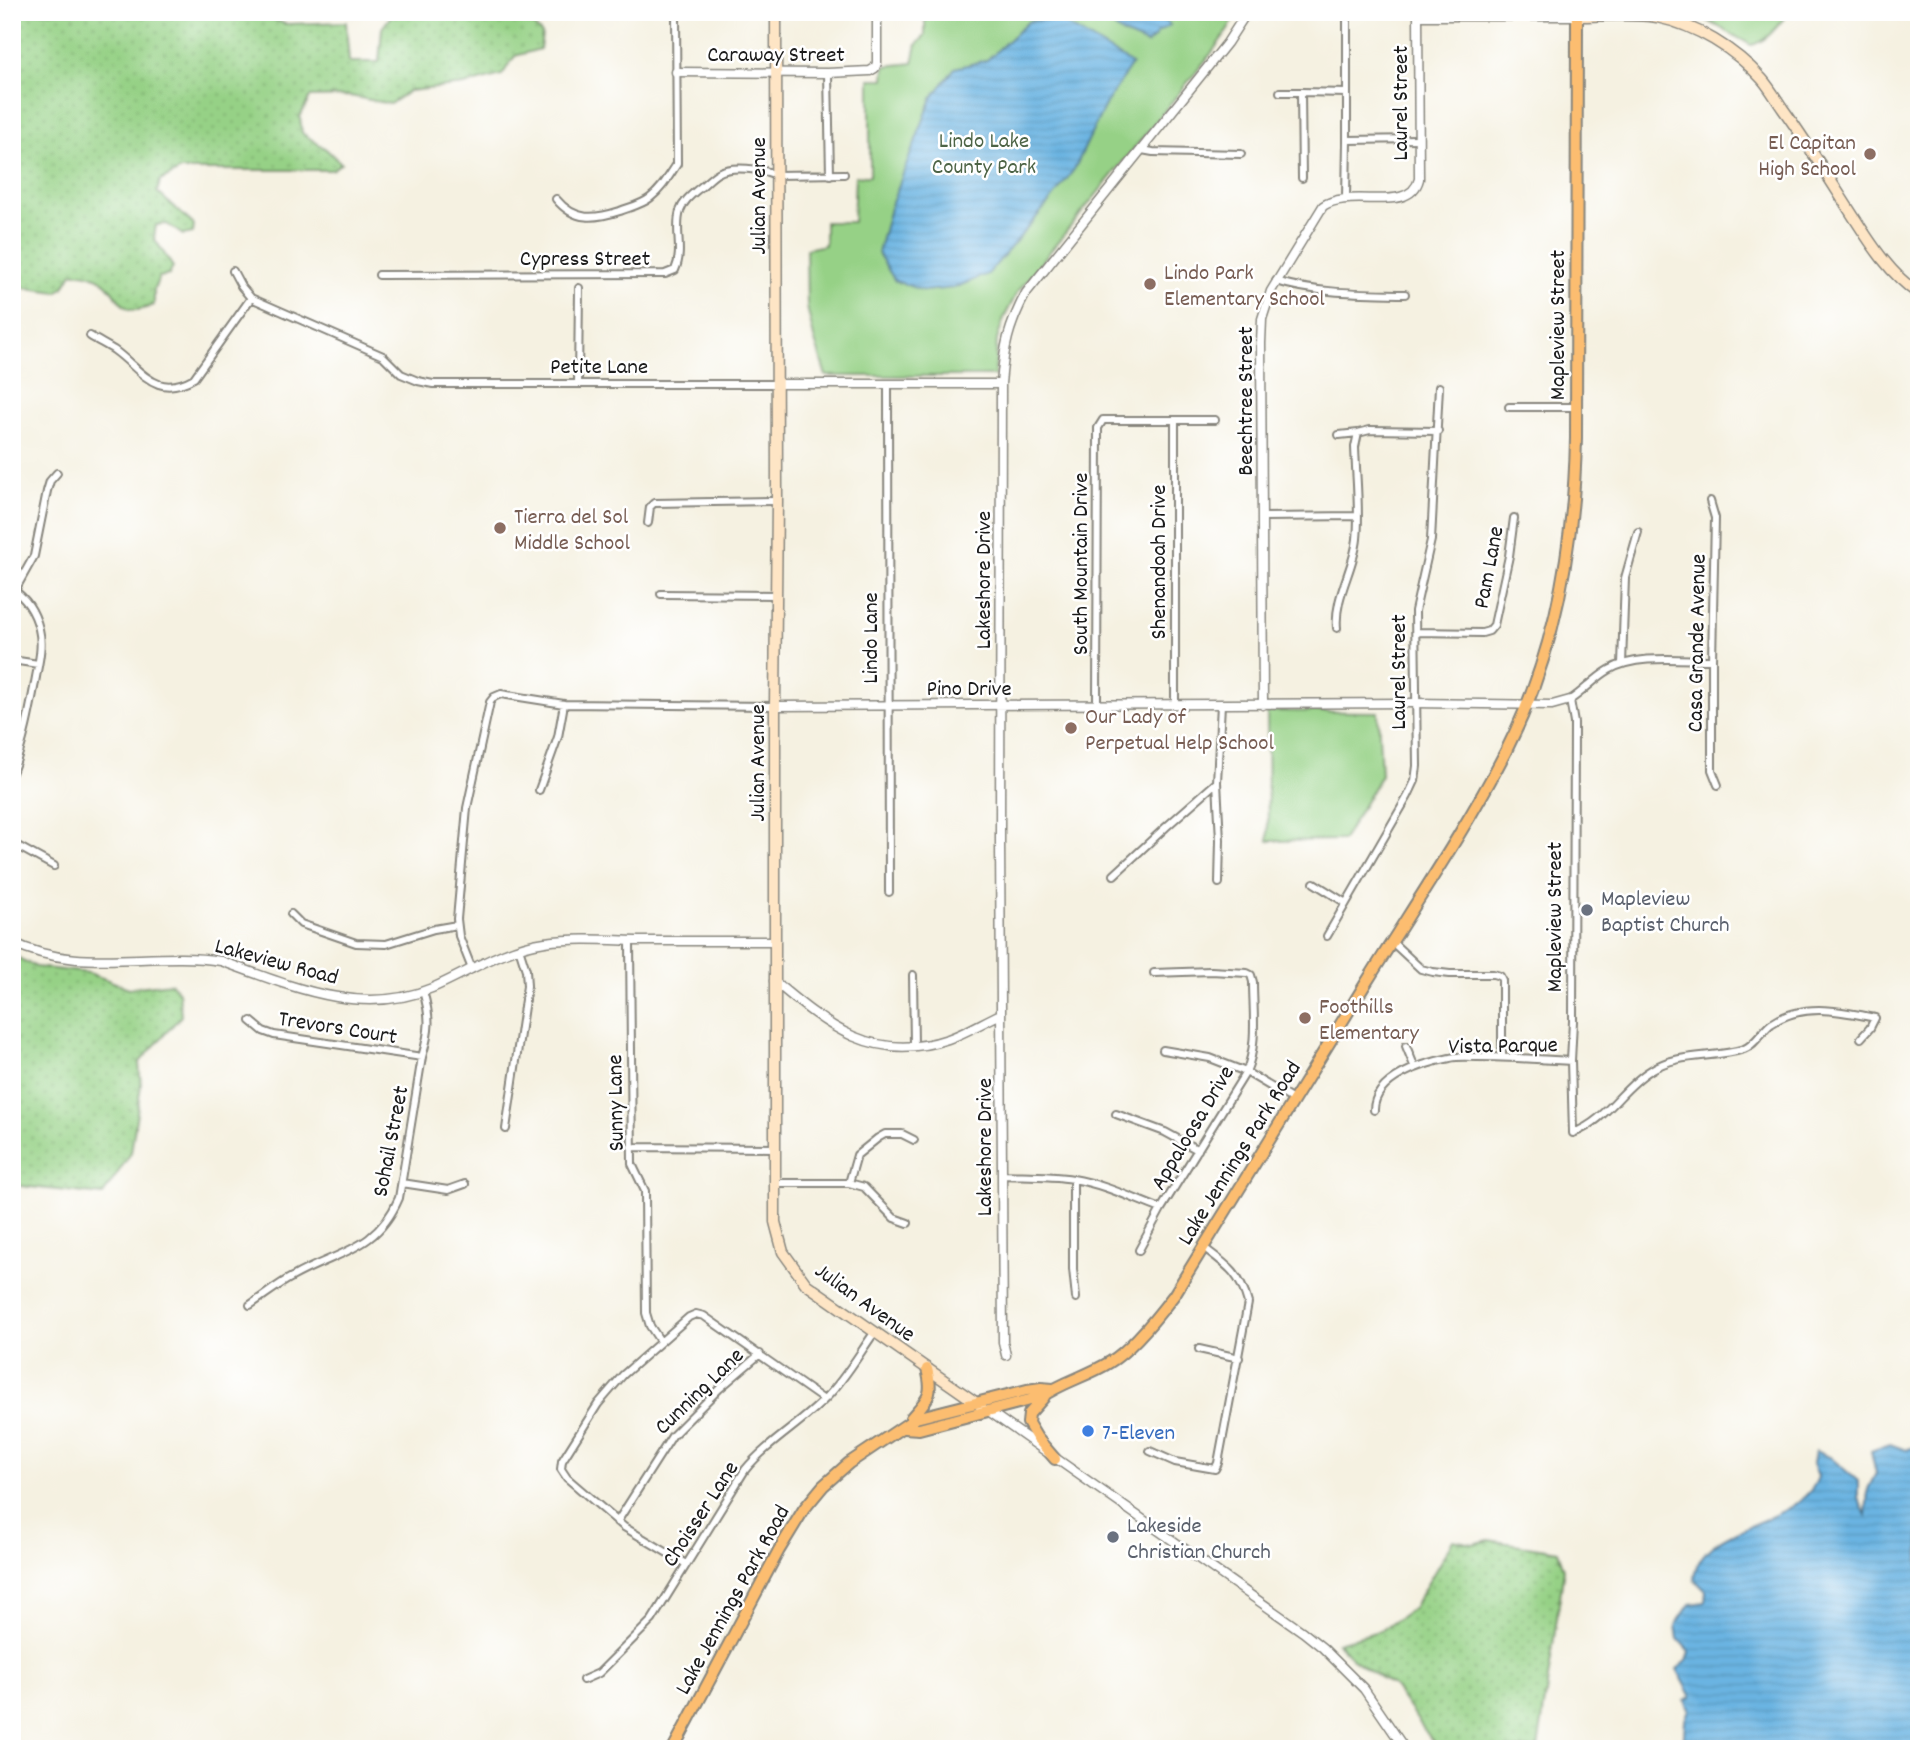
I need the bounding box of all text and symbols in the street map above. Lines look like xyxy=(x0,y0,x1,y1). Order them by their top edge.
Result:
street label: Caraway Street xyxy=(707,40,845,73)
street label: Laurel Street xyxy=(1386,45,1419,161)
park label: Lindo Lake County Park xyxy=(932,126,1036,185)
place label: El Capitan High School xyxy=(1758,128,1857,187)
street label: Julian Avenue xyxy=(744,137,777,255)
marker: El Capitan High School xyxy=(1862,146,1878,162)
street label: Cypress Street xyxy=(520,244,650,277)
street label: Mapleview Street xyxy=(1543,250,1576,400)
place label: Lindo Park Elementary School xyxy=(1164,258,1325,317)
marker: Lindo Park Elementary School xyxy=(1142,276,1158,292)
street label: Beechtree Street xyxy=(1231,326,1264,476)
street label: Petite Lane xyxy=(550,352,648,385)
street label: South Mountain Drive xyxy=(1066,473,1099,655)
street label: Shenandoah Drive xyxy=(1144,485,1177,639)
place label: Tierra del Sol Middle School xyxy=(514,502,631,561)
street label: Lakeshore Drive xyxy=(969,511,1002,649)
marker: Tierra del Sol Middle School xyxy=(492,520,508,536)
street label: Pam Lane xyxy=(1466,524,1515,612)
street label: Casa Grande Avenue xyxy=(1680,554,1717,733)
street label: Lindo Lane xyxy=(856,592,889,684)
street label: Laurel Street xyxy=(1384,614,1417,730)
street label: Pino Drive xyxy=(926,674,1012,707)
place label: Our Lady of Perpetual Help School xyxy=(1085,702,1274,761)
street label: Julian Avenue xyxy=(743,704,776,822)
marker: Our Lady of Perpetual Help School xyxy=(1063,720,1079,736)
street label: Mapleview Street xyxy=(1540,842,1573,992)
place label: Mapleview Baptist Church xyxy=(1601,884,1730,943)
marker: Mapleview Baptist Church xyxy=(1579,902,1595,918)
street label: Lakeview Road xyxy=(211,931,342,996)
place label: Foothills Elementary xyxy=(1319,992,1419,1051)
street label: Trevors Court xyxy=(276,1004,399,1055)
marker: Foothills Elementary xyxy=(1297,1010,1313,1026)
street label: Vista Parque xyxy=(1448,1030,1558,1065)
street label: Sunny Lane xyxy=(600,1054,635,1152)
street label: Lake Jennings Park Road xyxy=(1171,1055,1311,1253)
street label: Appaloosa Drive xyxy=(1144,1060,1244,1198)
street label: Lakeshore Drive xyxy=(970,1078,1003,1216)
street label: Sohail Street xyxy=(366,1083,419,1200)
street label: Julian Avenue xyxy=(807,1256,921,1352)
street label: Cunning Lane xyxy=(648,1341,753,1444)
place label: 7-Eleven xyxy=(1102,1418,1175,1451)
marker: 7-Eleven xyxy=(1080,1423,1096,1439)
street label: Choisser Lane xyxy=(655,1455,749,1574)
street label: Lake Jennings Park Road xyxy=(668,1500,800,1701)
place label: Lakeside Christian Church xyxy=(1127,1511,1271,1570)
marker: Lakeside Christian Church xyxy=(1105,1529,1121,1545)

